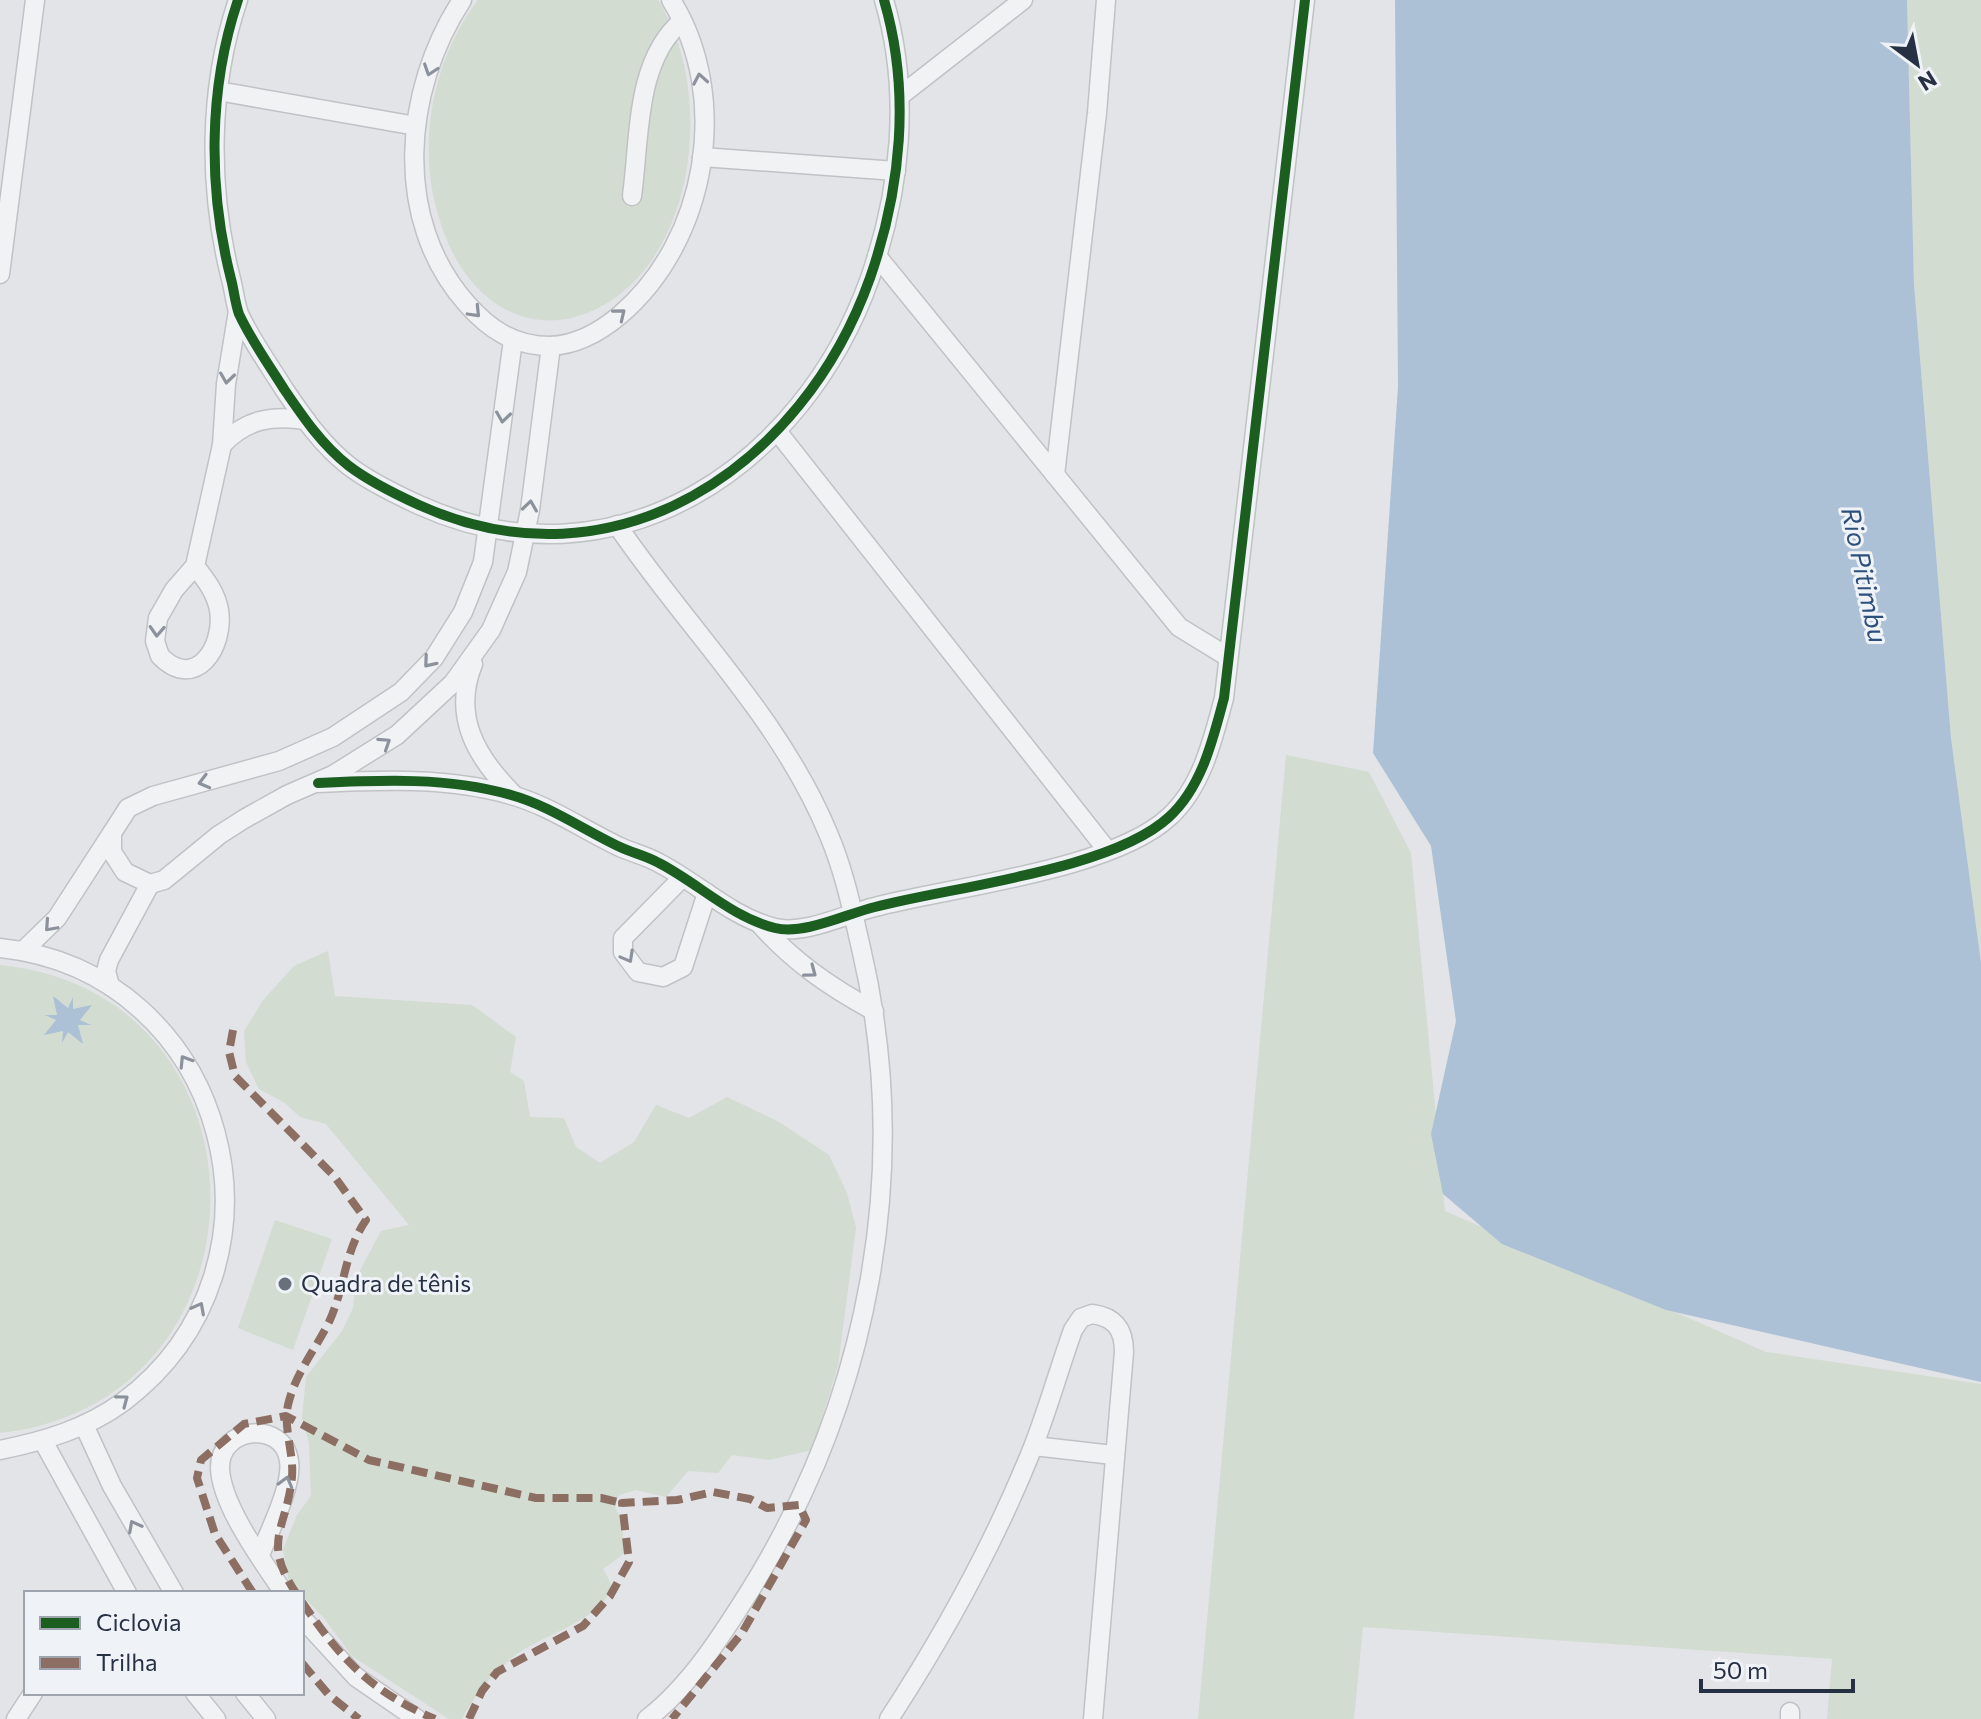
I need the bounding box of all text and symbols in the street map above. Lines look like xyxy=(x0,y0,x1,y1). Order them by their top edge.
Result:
north arrow xyxy=(1877,24,1957,104)
one-way arrow xyxy=(423,63,440,77)
text: N xyxy=(1914,66,1942,97)
one-way arrow xyxy=(693,72,710,86)
one-way arrow xyxy=(465,302,479,317)
one-way arrow xyxy=(611,309,625,324)
one-way arrow xyxy=(219,371,236,385)
one-way arrow xyxy=(495,411,512,424)
one-way arrow xyxy=(521,499,538,513)
water label: Rio Pitimbu xyxy=(1836,504,1895,645)
one-way arrow xyxy=(149,626,166,638)
one-way arrow xyxy=(425,653,439,668)
one-way arrow xyxy=(376,738,390,753)
one-way arrow xyxy=(198,773,212,790)
one-way arrow xyxy=(44,917,59,931)
one-way arrow xyxy=(619,949,634,963)
one-way arrow xyxy=(802,962,817,977)
one-way arrow xyxy=(179,1055,194,1069)
place label: Quadra de tênis xyxy=(301,1268,471,1297)
marker: Quadra de tênis xyxy=(276,1275,294,1293)
one-way arrow xyxy=(190,1302,205,1316)
one-way arrow xyxy=(114,1396,128,1410)
one-way arrow xyxy=(276,1475,293,1489)
one-way arrow xyxy=(128,1520,143,1535)
legend xyxy=(24,1591,304,1695)
text: Ciclovia xyxy=(96,1607,182,1636)
scale bar xyxy=(1701,1643,1853,1693)
text: Trilha xyxy=(96,1647,158,1676)
text: 50 m xyxy=(1713,1655,1768,1684)

